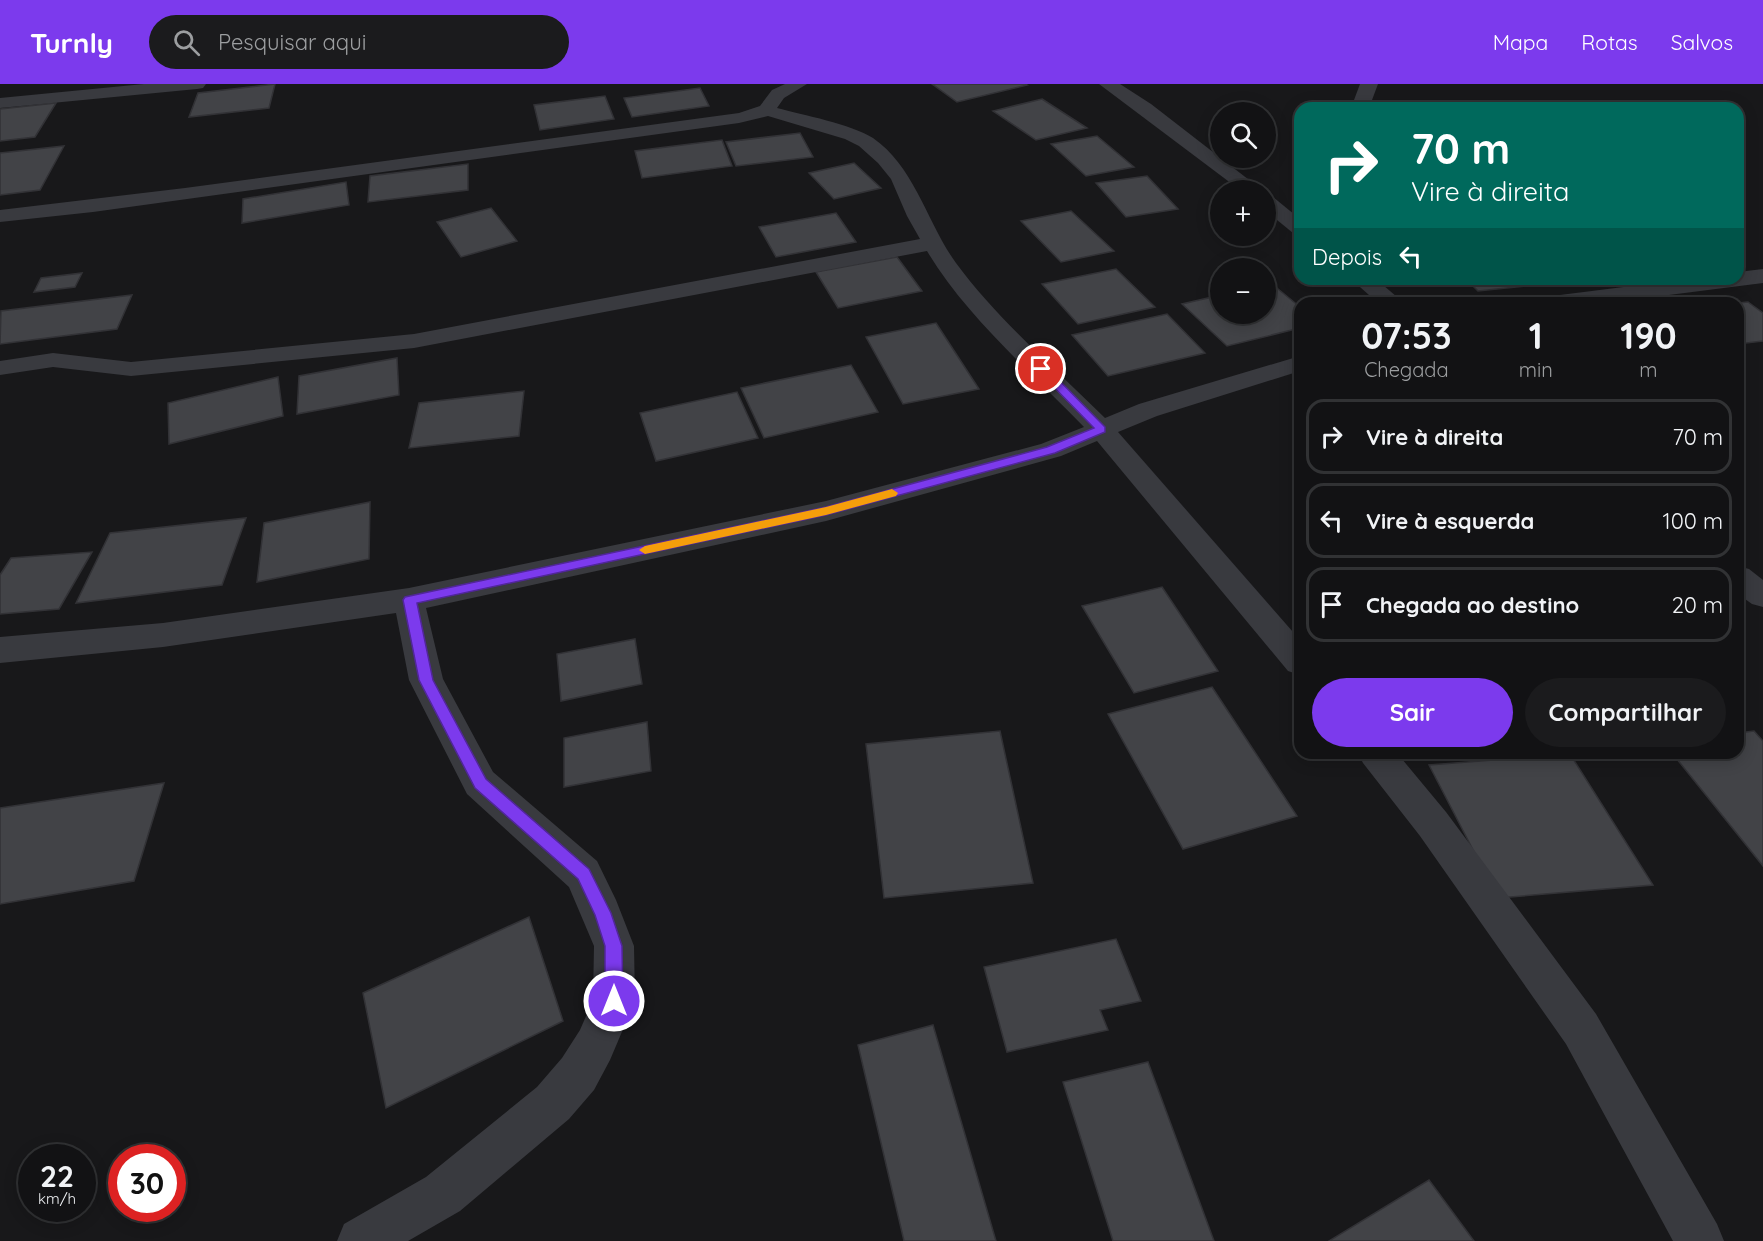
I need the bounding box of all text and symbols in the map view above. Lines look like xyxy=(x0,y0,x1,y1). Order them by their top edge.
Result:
search box xyxy=(149,15,569,69)
text: Turnly xyxy=(30,25,113,60)
icon: search xyxy=(170,26,203,59)
text: Pesquisar aqui xyxy=(218,28,366,56)
text: Mapa xyxy=(1493,29,1548,55)
text: Rotas xyxy=(1581,29,1638,55)
text: Salvos xyxy=(1671,29,1733,55)
map controls xyxy=(1210,102,1276,324)
button: search xyxy=(1210,102,1276,168)
text: 70 m xyxy=(1411,122,1510,175)
icon: right xyxy=(1312,126,1390,204)
text: Vire à direita xyxy=(1411,174,1569,208)
button: + xyxy=(1210,180,1276,246)
icon: left xyxy=(1394,240,1427,273)
text: Depois xyxy=(1312,243,1382,271)
button: − xyxy=(1210,258,1276,324)
text: 07:53 xyxy=(1361,313,1452,358)
text: 1 xyxy=(1529,313,1543,358)
text: 190 xyxy=(1620,313,1677,358)
pin xyxy=(1015,343,1066,394)
icon: arrive xyxy=(1024,352,1057,385)
text: Chegada xyxy=(1364,357,1449,382)
text: min xyxy=(1519,357,1553,382)
text: m xyxy=(1639,357,1658,382)
icon: right xyxy=(1315,420,1348,453)
text: Vire à direita xyxy=(1366,423,1503,451)
text: 70 m xyxy=(1673,423,1723,451)
icon: left xyxy=(1315,504,1348,537)
text: Vire à esquerda xyxy=(1366,507,1534,535)
text: 100 m xyxy=(1663,507,1723,535)
icon: arrive xyxy=(1315,588,1348,621)
text: Chegada ao destino xyxy=(1366,591,1579,619)
text: 20 m xyxy=(1672,591,1723,619)
button: Sair xyxy=(1312,678,1513,747)
button: Compartilhar xyxy=(1525,678,1726,747)
position arrow xyxy=(582,969,646,1033)
speed limit sign: 30 xyxy=(108,1144,186,1222)
text: 22 xyxy=(40,1157,74,1195)
text: km/h xyxy=(38,1189,76,1208)

